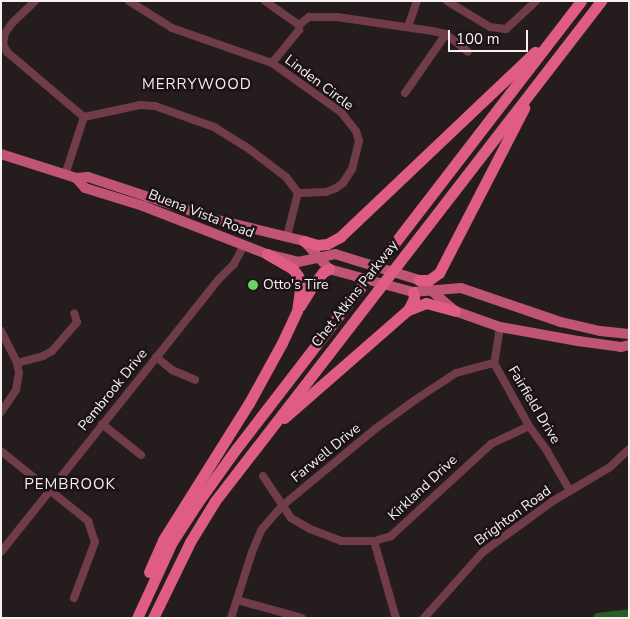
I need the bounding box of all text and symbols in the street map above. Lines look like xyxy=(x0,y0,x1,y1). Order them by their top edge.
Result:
scale bar xyxy=(450,20,530,52)
text: 100 m xyxy=(456,29,500,49)
street label: Linden Circle xyxy=(281,52,357,114)
district label: MERRYWOOD xyxy=(141,76,253,94)
street label: Buena Vista Road xyxy=(146,186,256,242)
street label: Chet Atkins Parkway xyxy=(308,237,402,351)
place label: Otto's Tire xyxy=(263,277,329,293)
marker: Otto's Tire xyxy=(247,279,259,291)
street label: Pembrook Drive xyxy=(75,346,151,434)
street label: Fairfield Drive xyxy=(504,363,564,447)
street label: Farwell Drive xyxy=(288,420,364,486)
street label: Kirkland Drive xyxy=(385,452,461,524)
district label: PEMBROOK xyxy=(23,476,117,494)
street label: Brighton Road xyxy=(471,483,555,549)

